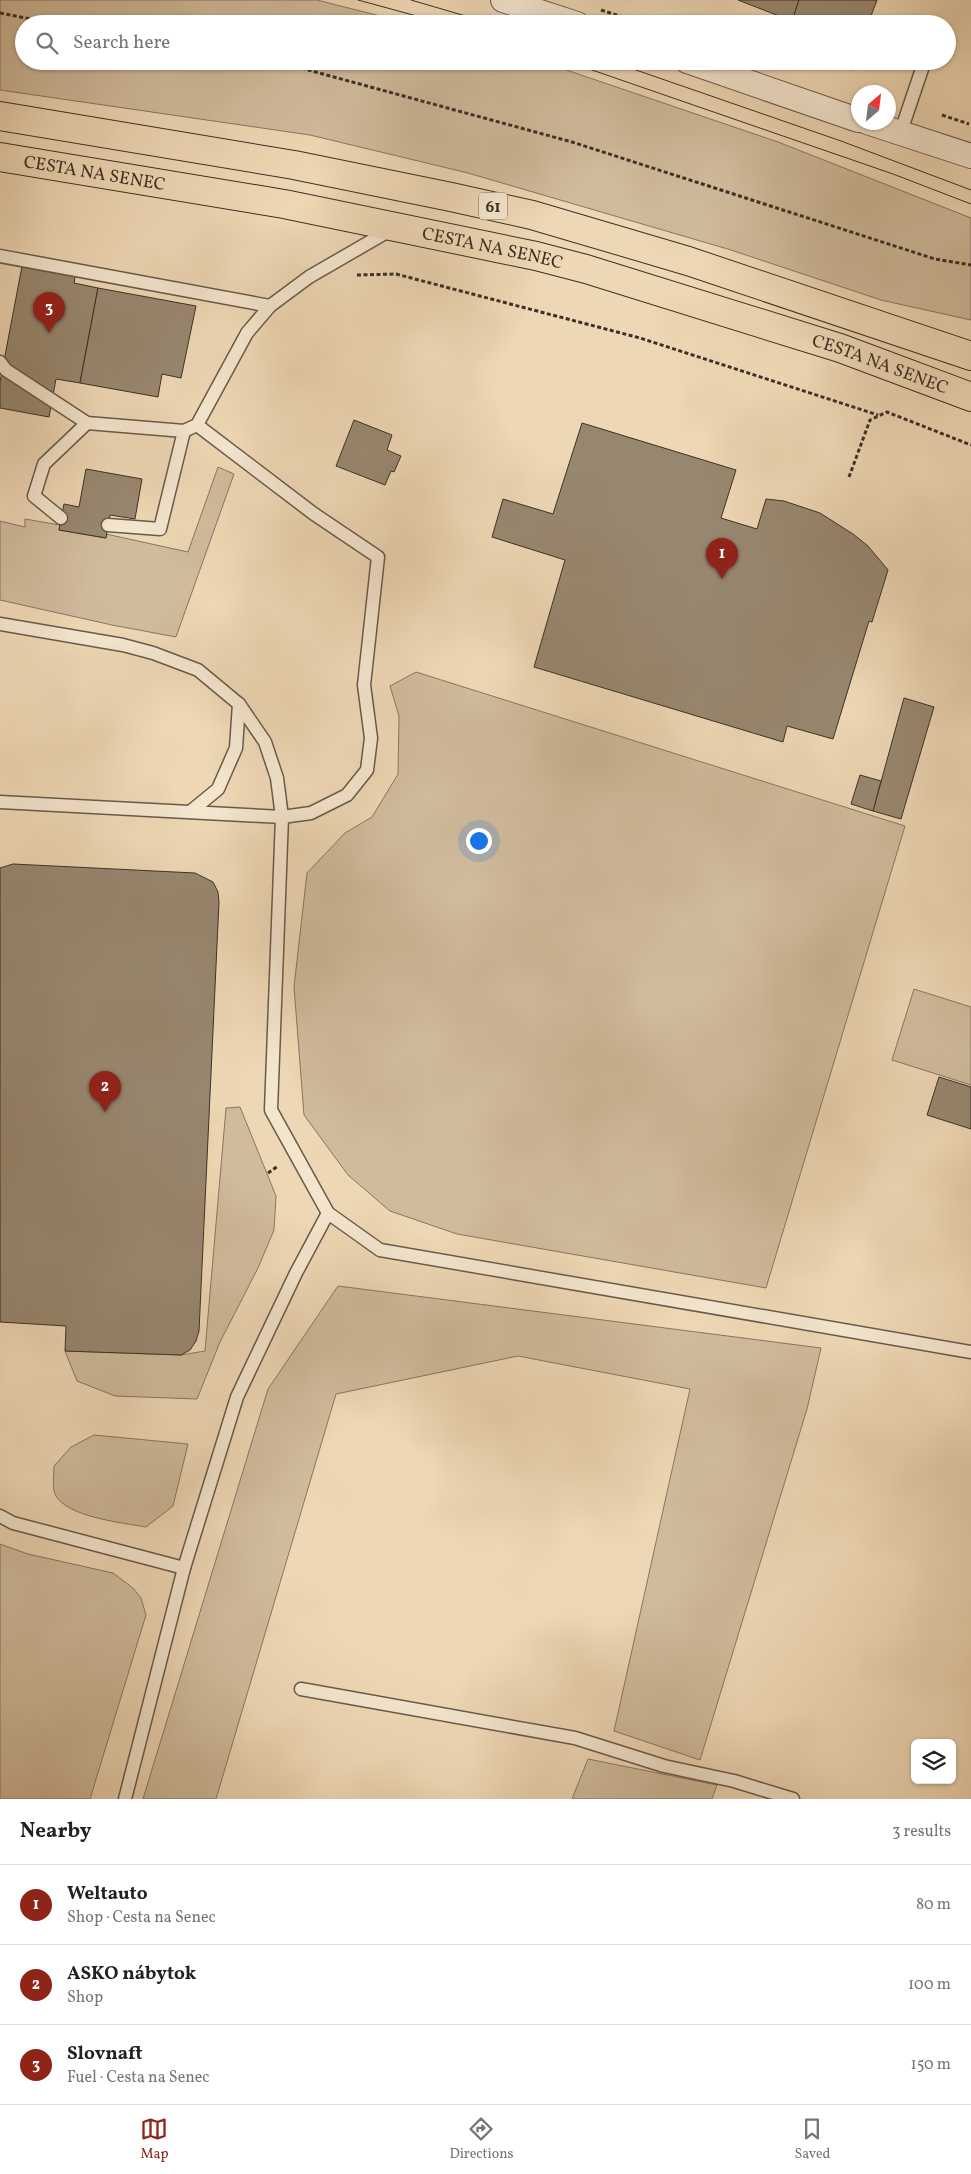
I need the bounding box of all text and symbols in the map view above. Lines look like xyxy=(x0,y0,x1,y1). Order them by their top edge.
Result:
search box xyxy=(15,15,956,70)
icon: search xyxy=(33,29,61,57)
text: Search here xyxy=(73,30,170,56)
north arrow xyxy=(851,85,896,130)
street label: CESTA NA SENEC xyxy=(22,150,167,198)
road number: 61 xyxy=(479,192,507,220)
street label: CESTA NA SENEC xyxy=(420,222,565,276)
pin: 3 xyxy=(33,292,65,333)
street label: CESTA NA SENEC xyxy=(809,329,951,401)
pin: 1 xyxy=(706,538,738,579)
your location xyxy=(466,828,492,854)
pin: 2 xyxy=(89,1071,121,1112)
map controls xyxy=(911,1739,956,1784)
button: layers xyxy=(911,1739,956,1784)
text: Nearby xyxy=(20,1817,91,1846)
text: 3 results xyxy=(892,1821,951,1843)
text: Weltauto xyxy=(67,1881,148,1907)
text: 1 xyxy=(33,1894,39,1916)
text: 80 m xyxy=(916,1894,951,1916)
text: Shop · Cesta na Senec xyxy=(67,1907,216,1929)
text: ASKO nábytok xyxy=(67,1961,196,1987)
text: 2 xyxy=(32,1974,40,1996)
text: 100 m xyxy=(908,1974,951,1996)
text: Shop xyxy=(67,1987,103,2009)
text: Slovnaft xyxy=(67,2041,143,2067)
text: 3 xyxy=(32,2054,40,2076)
text: 150 m xyxy=(910,2054,951,2076)
text: Fuel · Cesta na Senec xyxy=(67,2067,210,2089)
tab: Map xyxy=(140,2115,168,2164)
tab: Directions xyxy=(449,2115,514,2164)
tab: Saved xyxy=(794,2115,831,2164)

